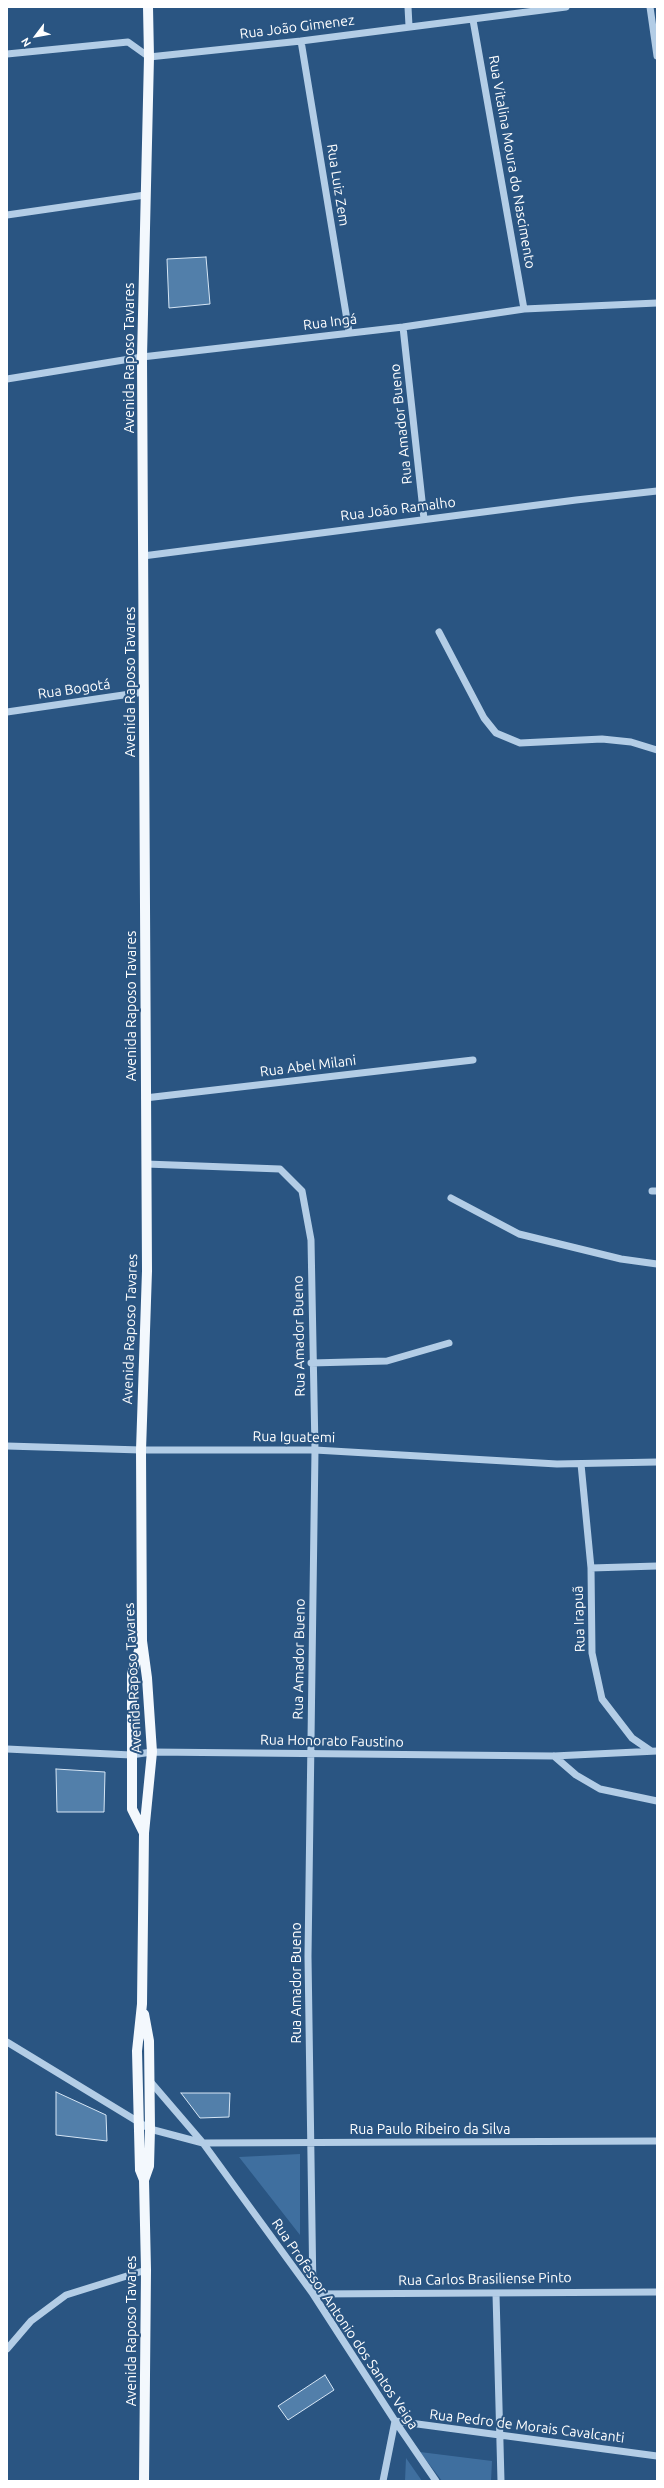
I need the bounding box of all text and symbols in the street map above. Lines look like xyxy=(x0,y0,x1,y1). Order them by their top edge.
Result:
street label: Rua João Gimenez xyxy=(239,12,355,42)
north arrow xyxy=(16,16,56,56)
text: N xyxy=(19,36,33,49)
street label: Rua Vitalina Moura do Nascimento xyxy=(485,54,539,270)
street label: Rua Luiz Zem xyxy=(323,143,353,227)
street label: Avenida Raposo Tavares xyxy=(121,283,137,433)
street label: Rua Ingá xyxy=(302,310,358,334)
street label: Rua Amador Bueno xyxy=(386,363,416,485)
street label: Rua João Ramalho xyxy=(340,494,456,524)
street label: Avenida Raposo Tavares xyxy=(122,607,138,757)
street label: Rua Bogotá xyxy=(37,676,111,702)
street label: Avenida Raposo Tavares xyxy=(123,931,139,1081)
street label: Rua Abel Milani xyxy=(259,1052,357,1080)
street label: Avenida Raposo Tavares xyxy=(119,1253,141,1405)
street label: Rua Amador Bueno xyxy=(290,1275,308,1397)
street label: Rua Iguatemi xyxy=(253,1428,335,1446)
street label: Rua Irapuã xyxy=(569,1585,589,1653)
street label: Rua Amador Bueno xyxy=(290,1598,308,1720)
street label: Avenida Raposo Tavares xyxy=(121,1602,145,1754)
street label: Rua Honorato Faustino xyxy=(260,1731,404,1751)
street label: Rua Amador Bueno xyxy=(288,1922,304,2044)
street label: Rua Paulo Ribeiro da Silva xyxy=(350,2121,510,2137)
street label: Rua Professor Antonio dos Santos Veiga xyxy=(268,2216,422,2432)
street label: Avenida Raposo Tavares xyxy=(123,2256,139,2406)
street label: Rua Carlos Brasiliense Pinto xyxy=(398,2269,572,2289)
street label: Rua Pedro de Morais Cavalcanti xyxy=(428,2406,626,2446)

